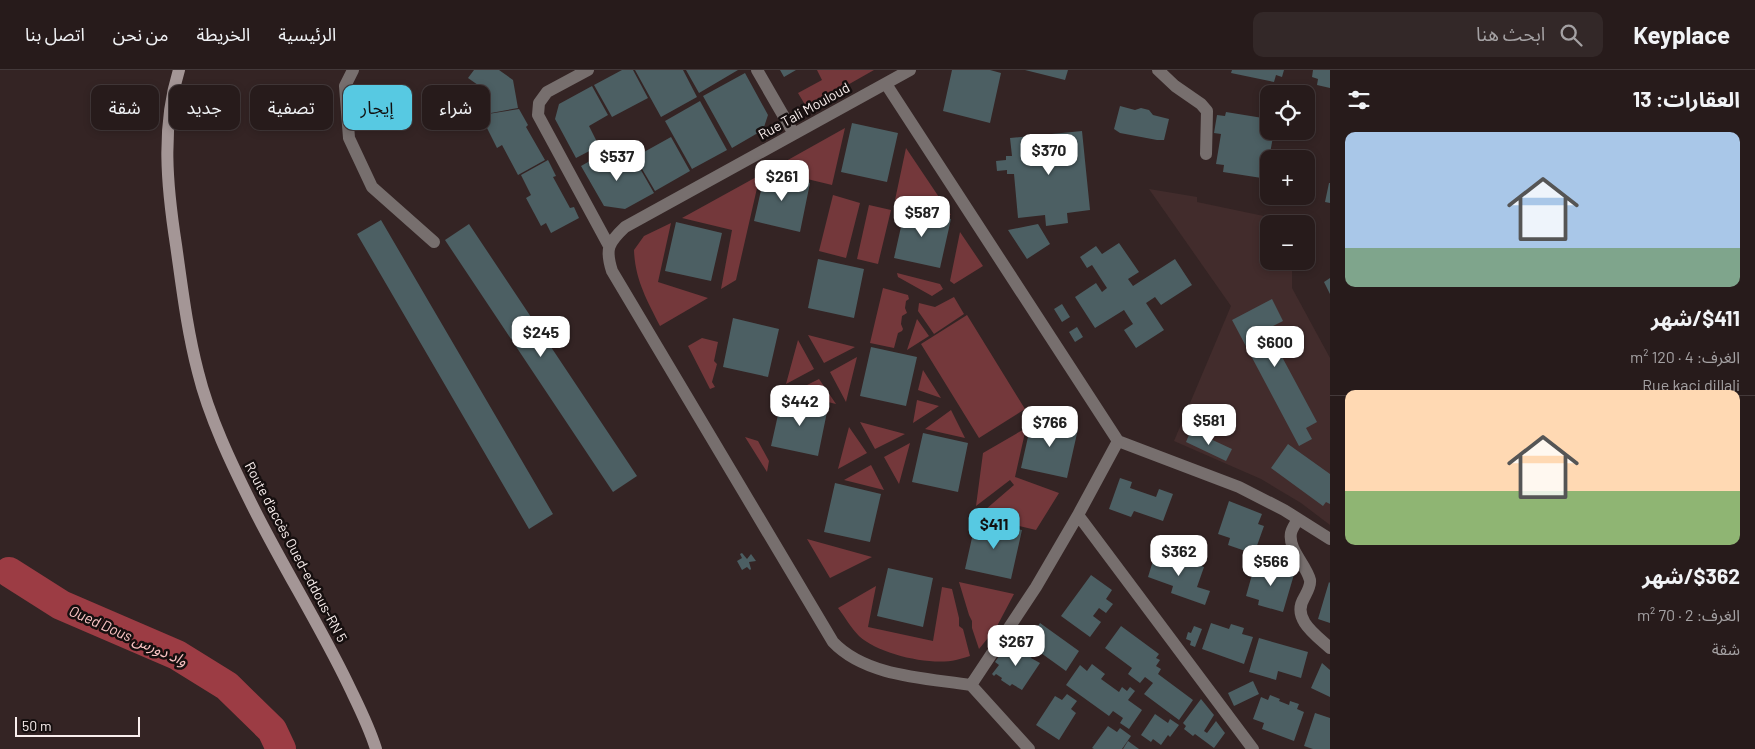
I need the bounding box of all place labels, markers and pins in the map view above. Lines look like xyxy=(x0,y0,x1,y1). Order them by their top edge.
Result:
pin: $370 xyxy=(1019,134,1079,176)
pin: $537 xyxy=(587,140,647,182)
pin: $261 xyxy=(752,160,812,202)
pin: $587 xyxy=(892,196,952,238)
pin: $245 xyxy=(511,316,571,358)
pin: $600 xyxy=(1245,326,1305,368)
pin: $442 xyxy=(770,384,830,427)
pin: $581 xyxy=(1179,404,1239,446)
pin: $766 xyxy=(1020,406,1080,448)
pin: $411 xyxy=(964,508,1024,550)
pin: $362 xyxy=(1149,534,1209,577)
pin: $566 xyxy=(1241,544,1301,587)
pin: $267 xyxy=(986,624,1046,667)

